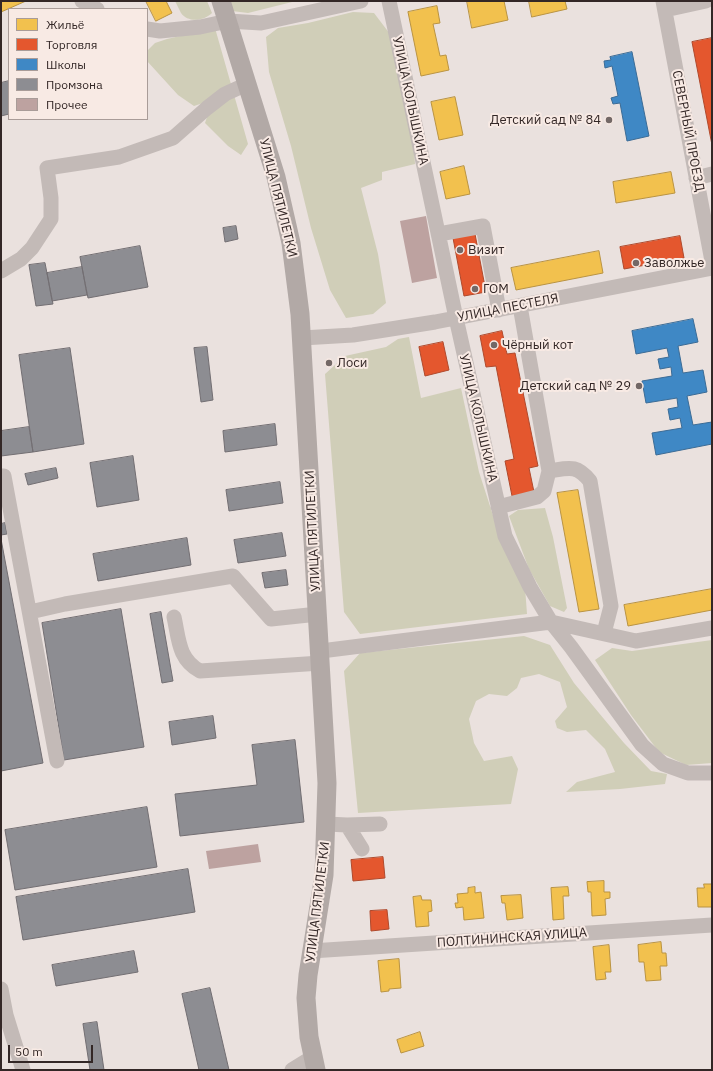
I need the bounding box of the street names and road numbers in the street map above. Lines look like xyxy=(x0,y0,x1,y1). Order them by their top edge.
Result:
street label: УЛИЦА КОЛЫШКИНА xyxy=(389,35,431,167)
street label: СЕВЕРНЫЙ ПРОЕЗД xyxy=(669,69,707,193)
street label: УЛИЦА ПЯТИЛЕТКИ xyxy=(256,137,300,259)
street label: УЛИЦА ПЕСТЕЛЯ xyxy=(456,291,560,325)
street label: УЛИЦА КОЛЫШКИНА xyxy=(456,352,500,484)
street label: УЛИЦА ПЯТИЛЕТКИ xyxy=(302,470,324,592)
street label: УЛИЦА ПЯТИЛЕТКИ xyxy=(303,841,333,963)
street label: ПОЛТИНИНСКАЯ УЛИЦА xyxy=(436,925,588,951)

